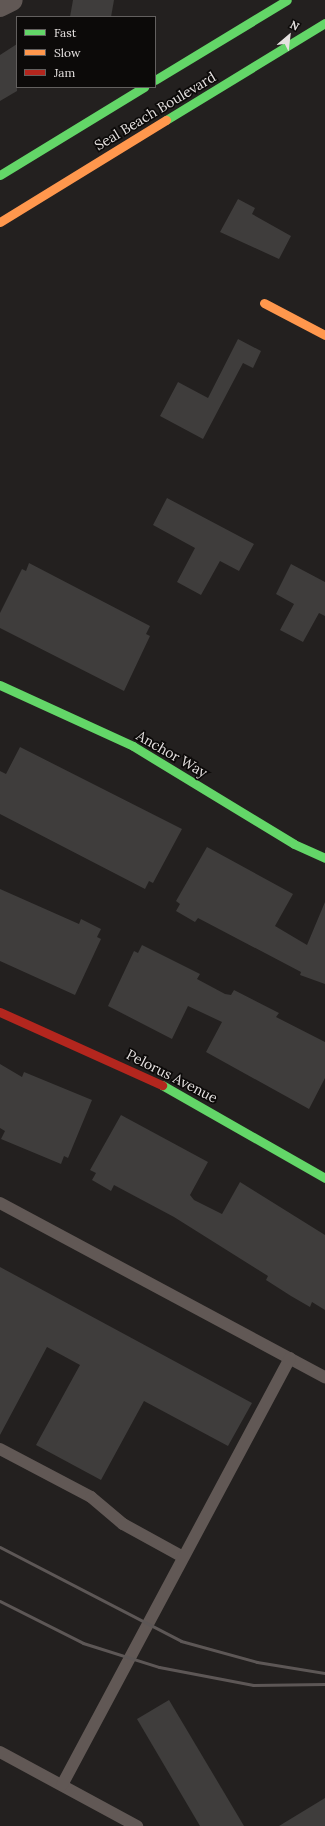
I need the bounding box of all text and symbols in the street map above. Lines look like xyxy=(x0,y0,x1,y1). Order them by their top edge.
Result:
legend xyxy=(16,16,156,88)
north arrow xyxy=(269,16,309,56)
text: N xyxy=(288,17,302,34)
text: Fast xyxy=(54,25,77,40)
text: Slow xyxy=(54,45,81,60)
text: Jam xyxy=(54,65,75,80)
street label: Seal Beach Boulevard xyxy=(91,68,219,154)
street label: Anchor Way xyxy=(134,727,210,781)
street label: Pelorus Avenue xyxy=(124,1046,220,1106)

